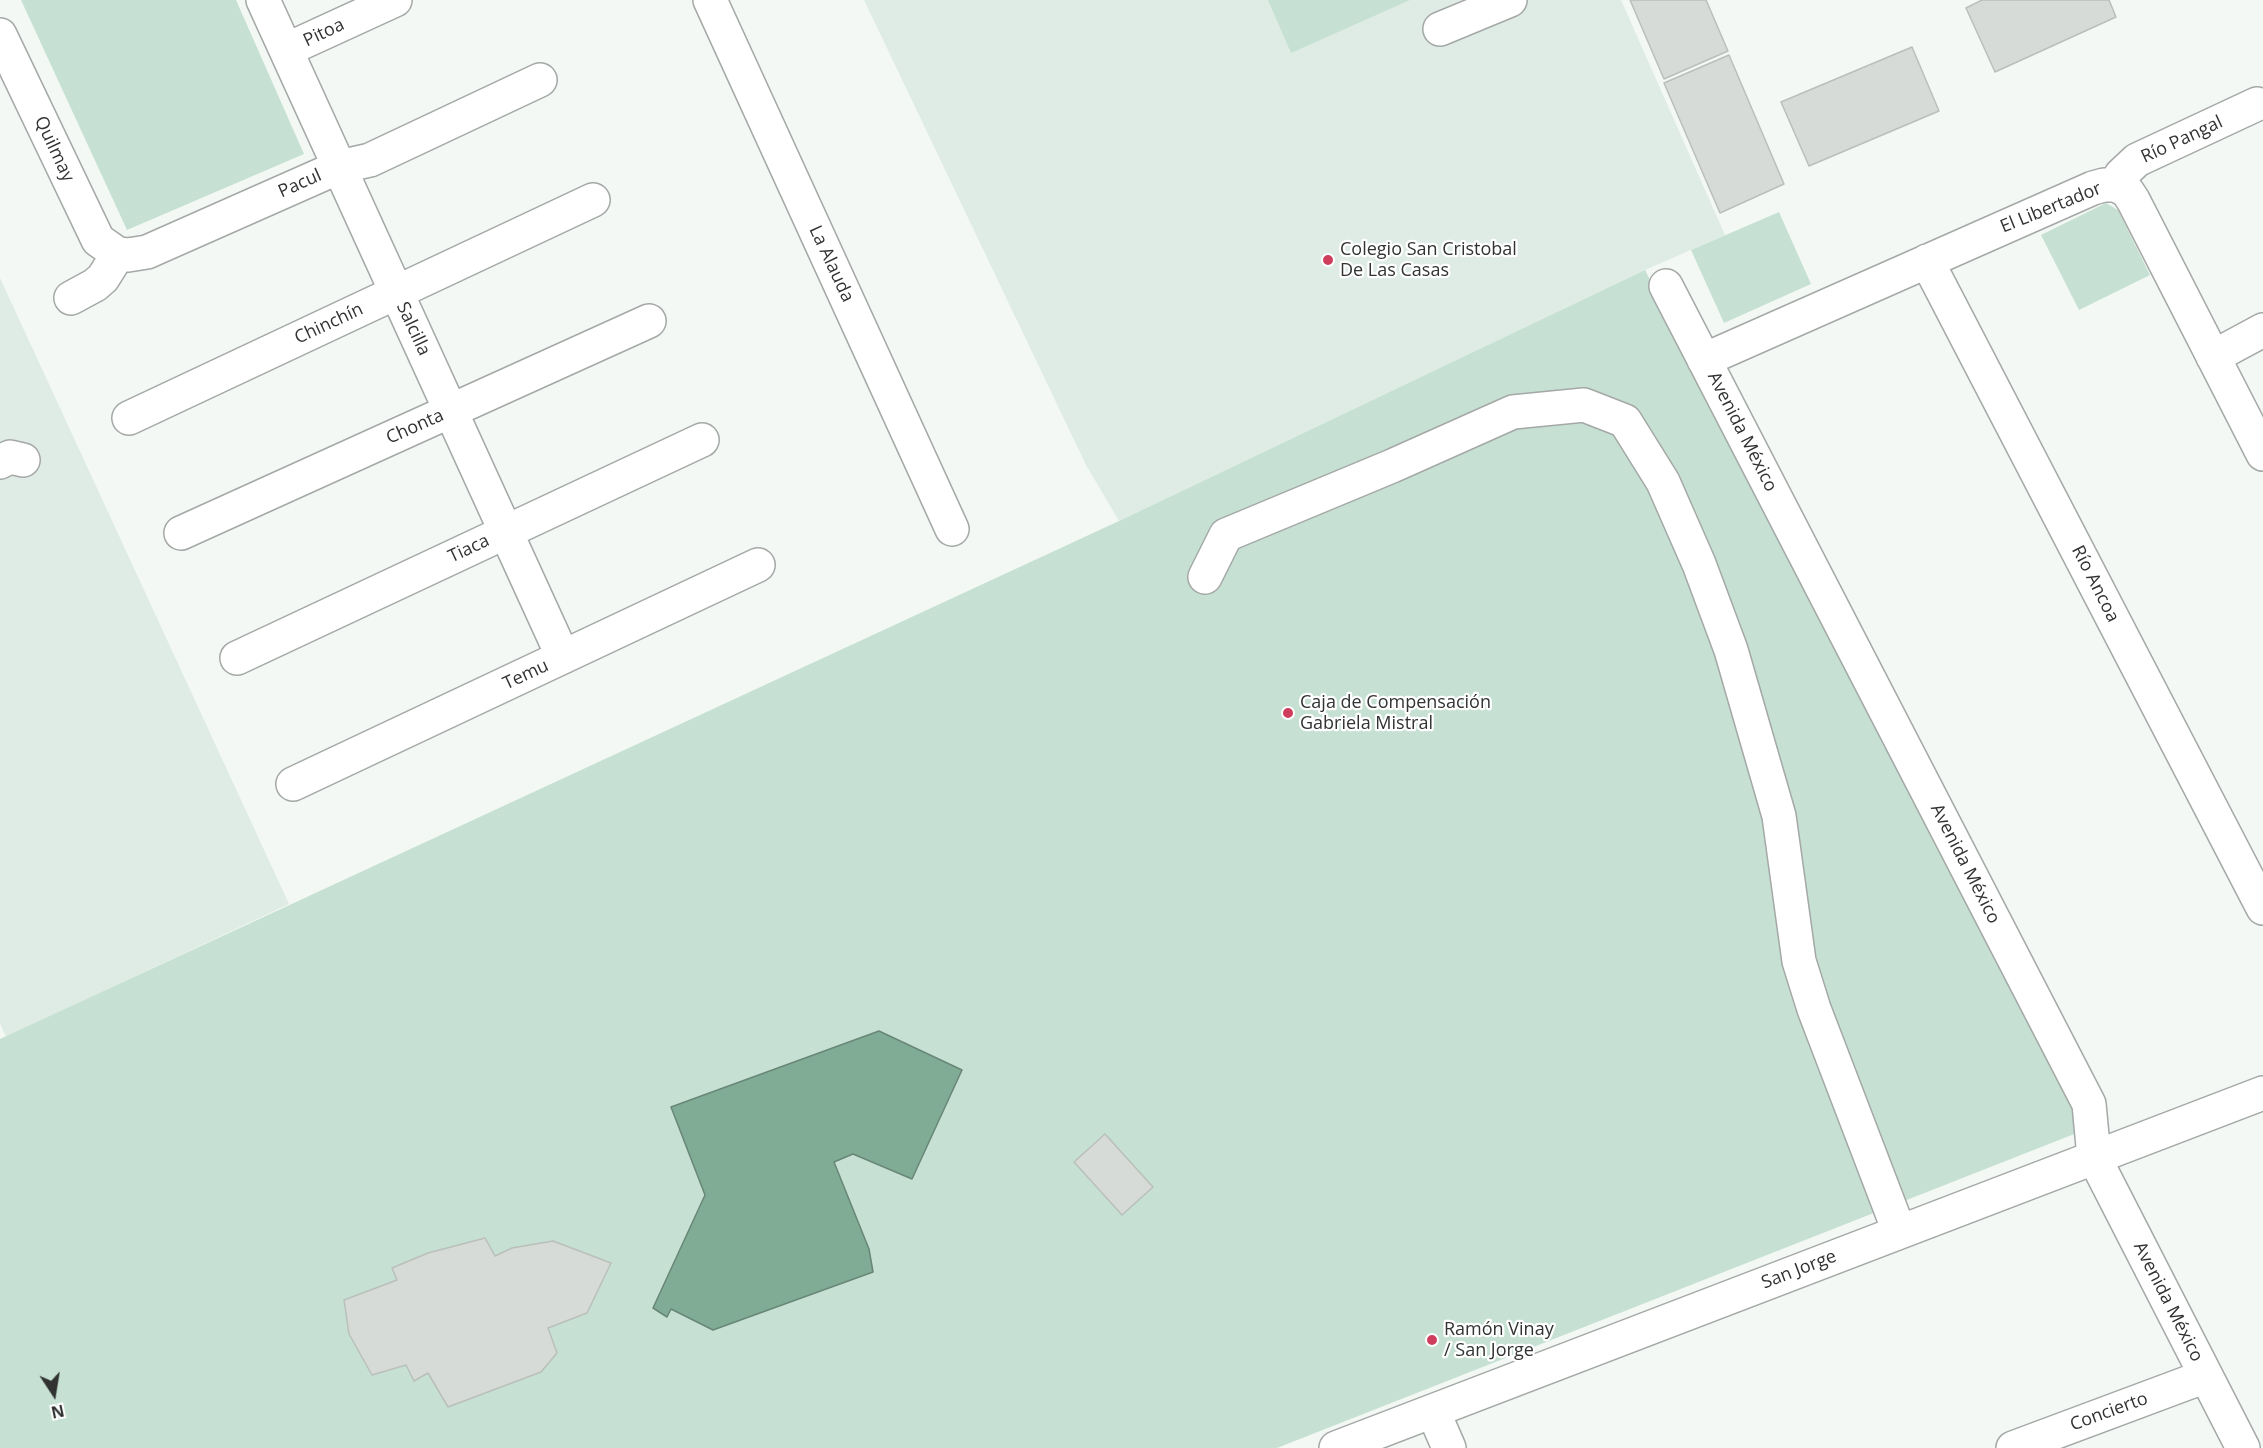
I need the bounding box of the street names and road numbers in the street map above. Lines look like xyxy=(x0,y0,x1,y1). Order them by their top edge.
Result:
street label: Pitoa xyxy=(300,14,348,52)
street label: Río Pangal xyxy=(2138,112,2226,168)
street label: Quilmay xyxy=(29,113,79,185)
street label: Pacul xyxy=(275,165,325,203)
street label: El Libertador xyxy=(1997,178,2105,238)
street label: La Alauda xyxy=(804,222,858,306)
street label: Chinchín xyxy=(291,299,367,349)
street label: Salcilla xyxy=(391,299,435,359)
street label: Avenida México xyxy=(1703,369,1781,495)
street label: Chonta xyxy=(383,405,447,449)
street label: Tiaca xyxy=(445,530,493,568)
street label: Río Ancoa xyxy=(2067,542,2123,626)
street label: Temu xyxy=(500,655,552,695)
street label: Avenida México xyxy=(1926,801,2004,927)
street label: Avenida México xyxy=(2129,1239,2207,1365)
street label: San Jorge xyxy=(1758,1246,1840,1294)
street label: Concierto xyxy=(2067,1388,2151,1436)

